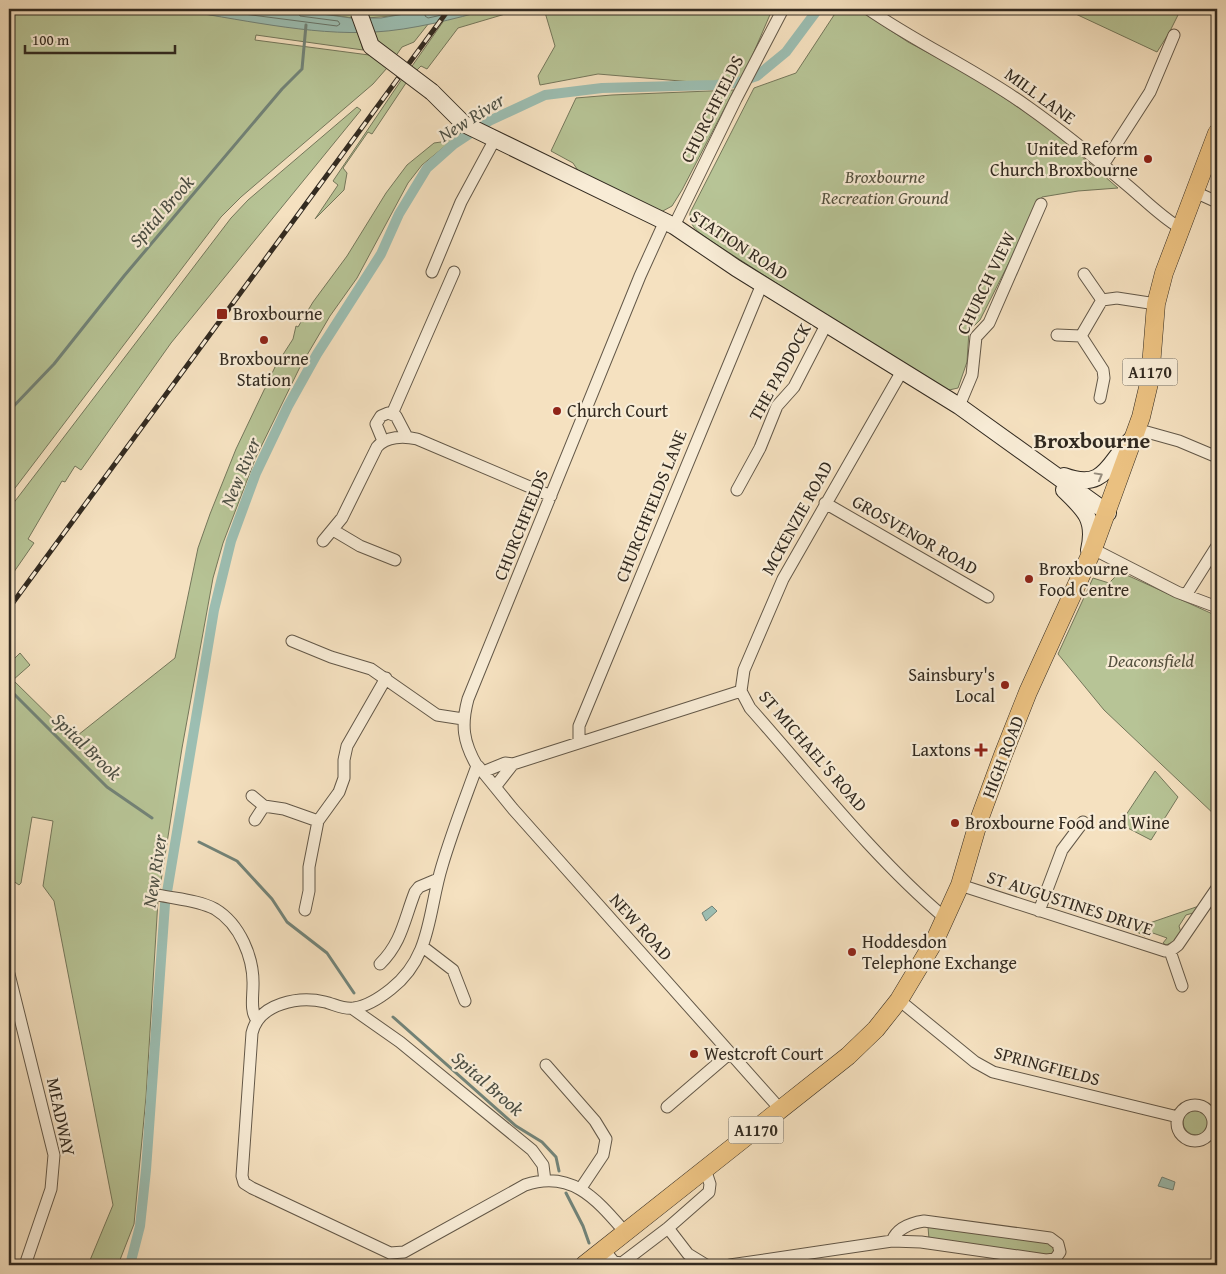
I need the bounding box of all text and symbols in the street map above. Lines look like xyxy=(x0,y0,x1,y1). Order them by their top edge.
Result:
scale bar xyxy=(25,22,175,54)
text: 100 m xyxy=(32,29,70,50)
street label: CHURCHFIELDS xyxy=(673,50,750,167)
street label: MILL LANE xyxy=(999,60,1082,131)
water label: New River xyxy=(432,85,510,149)
place label: United Reform Church Broxbourne xyxy=(990,135,1138,183)
marker: United Reform Church Broxbourne xyxy=(1142,153,1154,165)
park label: Broxbourne Recreation Ground xyxy=(820,163,949,211)
water label: Spital Brook xyxy=(122,169,200,253)
street label: STATION ROAD xyxy=(685,203,794,287)
street label: CHURCH VIEW xyxy=(949,226,1022,339)
place label: Broxbourne xyxy=(233,300,323,327)
marker: Broxbourne xyxy=(215,307,229,321)
street label: THE PADDOCK xyxy=(742,318,818,425)
marker: Broxbourne Station xyxy=(258,334,270,346)
place label: Broxbourne Station xyxy=(219,345,309,393)
road number: A1170 xyxy=(1122,358,1178,386)
place label: Church Court xyxy=(567,397,669,424)
marker: Church Court xyxy=(551,405,563,417)
district label: Broxbourne xyxy=(1034,424,1150,456)
street label: CHURCHFIELDS LANE xyxy=(608,426,693,586)
water label: New River xyxy=(212,432,268,512)
street label: MCKENZIE ROAD xyxy=(754,456,839,580)
street label: CHURCHFIELDS xyxy=(486,465,555,584)
one-way arrow xyxy=(1093,473,1102,483)
street label: GROSVENOR ROAD xyxy=(847,488,983,582)
place label: Broxbourne Food Centre xyxy=(1039,555,1129,603)
marker: Broxbourne Food Centre xyxy=(1023,573,1035,585)
park label: Deaconsfield xyxy=(1107,647,1194,674)
place label: Sainsbury's Local xyxy=(908,661,995,709)
marker: Sainsbury's Local xyxy=(999,679,1011,691)
street label: ST MICHAEL'S ROAD xyxy=(753,684,874,818)
water label: Spital Brook xyxy=(46,706,128,787)
street label: HIGH ROAD xyxy=(974,711,1031,802)
place label: Laxtons xyxy=(912,736,971,763)
marker: Laxtons xyxy=(975,744,987,756)
place label: Broxbourne Food and Wine xyxy=(965,809,1170,836)
marker: Broxbourne Food and Wine xyxy=(949,817,961,829)
water label: New River xyxy=(134,832,174,911)
street label: ST AUGUSTINES DRIVE xyxy=(984,863,1157,942)
street label: NEW ROAD xyxy=(604,887,679,966)
place label: Hoddesdon Telephone Exchange xyxy=(862,928,1017,976)
marker: Hoddesdon Telephone Exchange xyxy=(846,946,858,958)
street label: SPRINGFIELDS xyxy=(991,1038,1103,1093)
place label: Westcroft Court xyxy=(704,1040,824,1067)
water label: Spital Brook xyxy=(446,1044,530,1122)
marker: Westcroft Court xyxy=(688,1048,700,1060)
street label: MEADWAY xyxy=(40,1075,83,1159)
road number: A1170 xyxy=(728,1116,784,1144)

